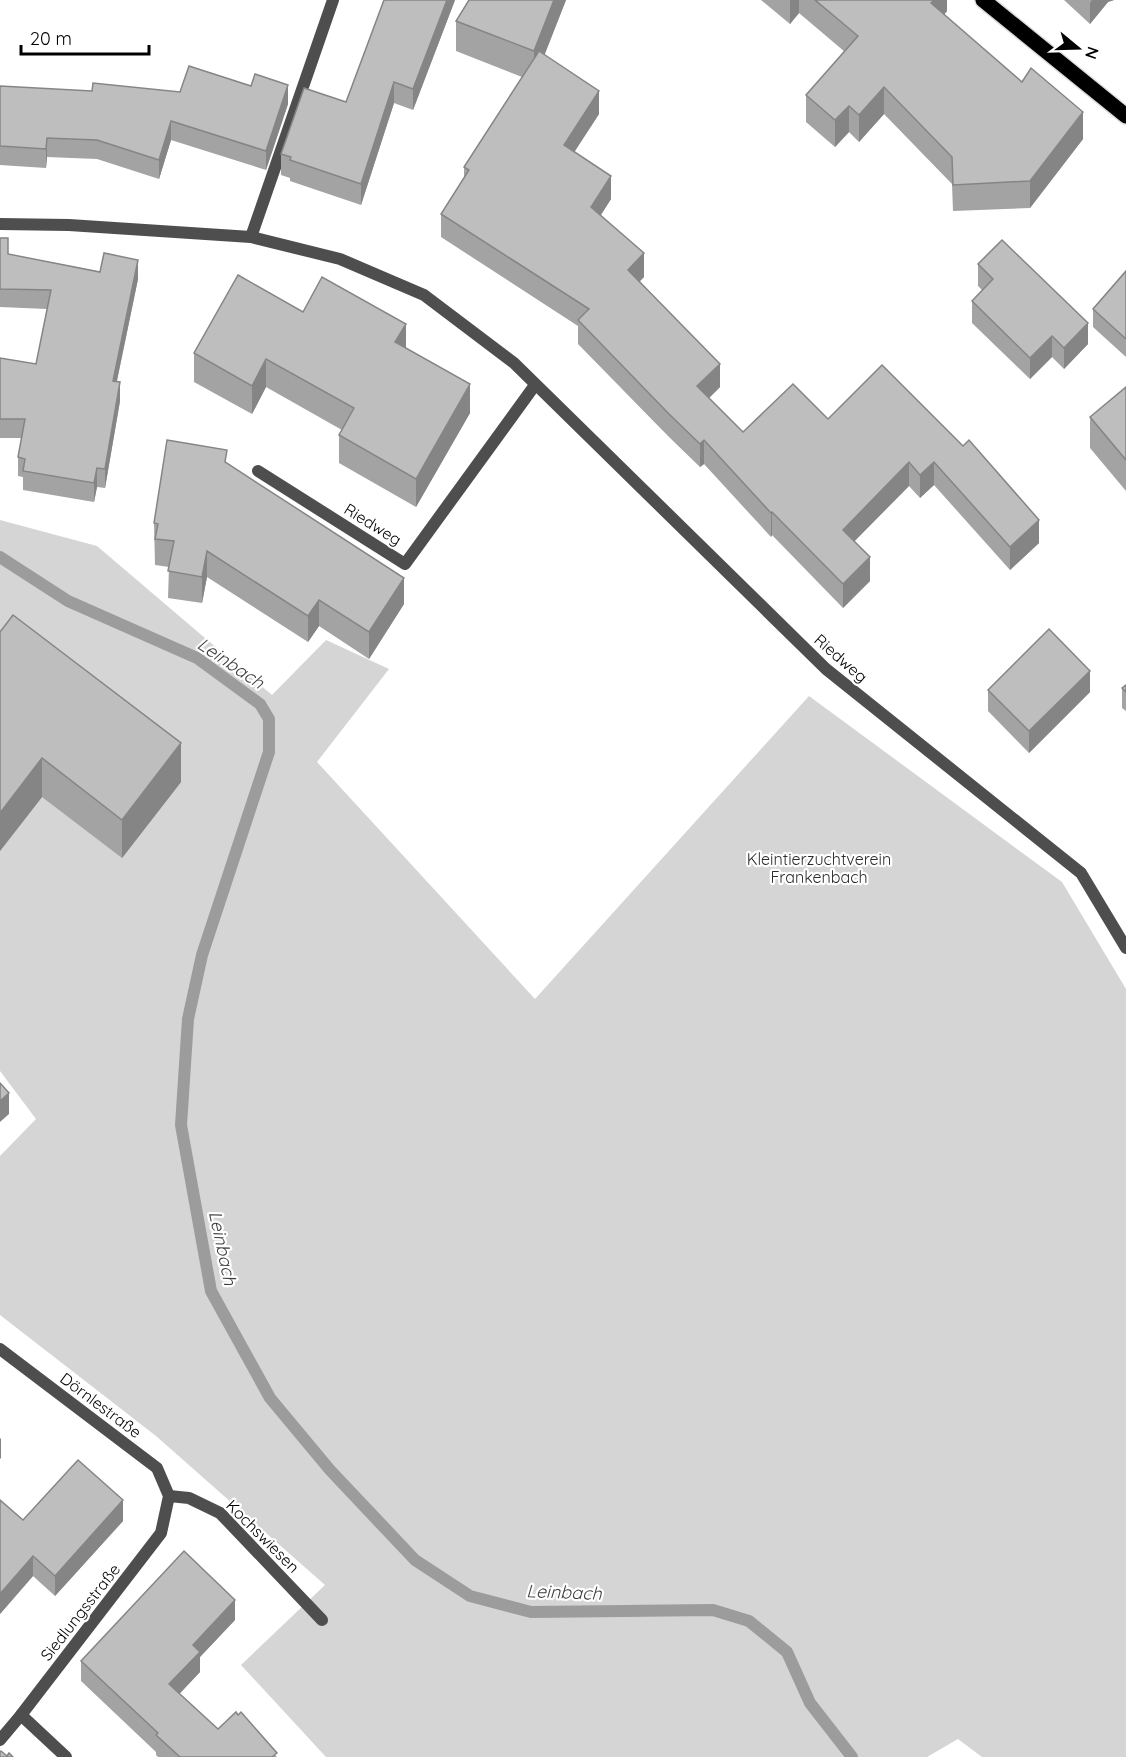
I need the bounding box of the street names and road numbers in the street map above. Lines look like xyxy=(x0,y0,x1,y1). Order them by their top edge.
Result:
street label: Riedweg xyxy=(341,499,405,549)
street label: Riedweg xyxy=(810,630,872,686)
street label: Dörnlestraße xyxy=(56,1368,146,1442)
street label: Kochswiesen xyxy=(222,1495,304,1577)
street label: Siedlungsstraße xyxy=(36,1559,124,1665)

